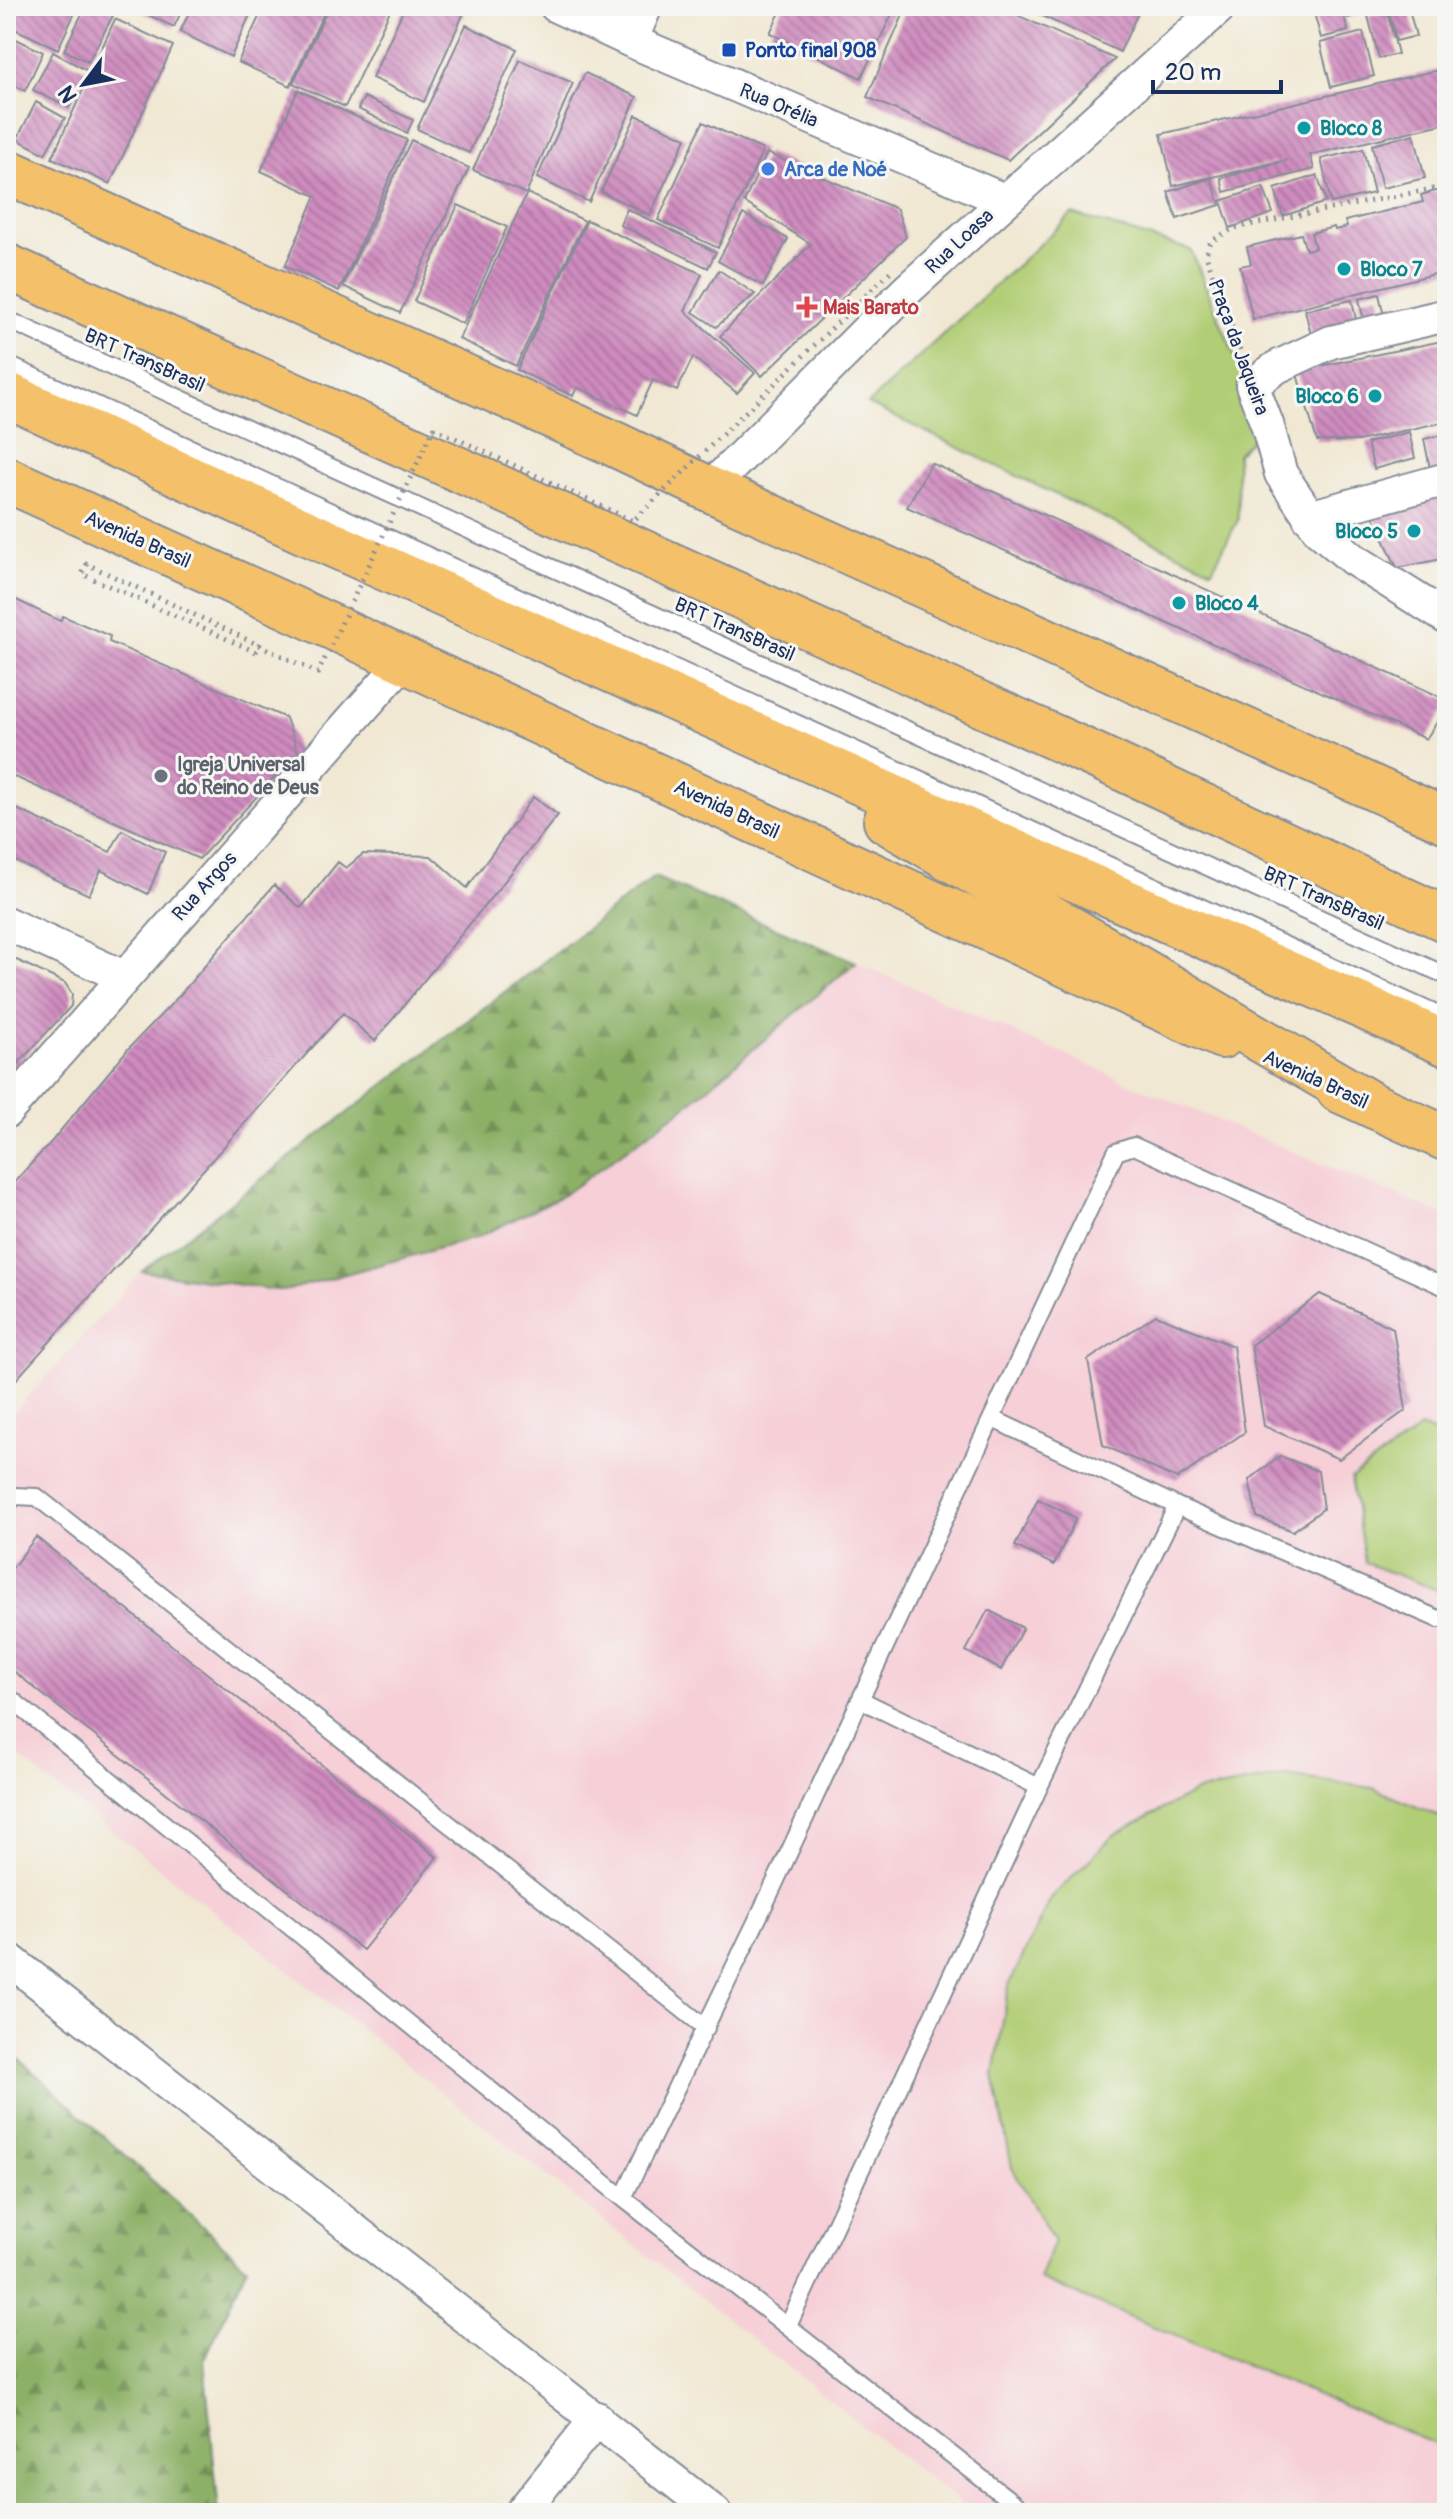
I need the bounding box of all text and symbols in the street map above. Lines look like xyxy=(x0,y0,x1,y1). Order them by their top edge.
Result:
place label: Ponto final 908 xyxy=(745,38,876,63)
marker: Ponto final 908 xyxy=(720,41,738,59)
north arrow xyxy=(44,44,124,124)
scale bar xyxy=(1153,44,1281,94)
text: 20 m xyxy=(1165,58,1221,87)
street label: Rua Orélia xyxy=(736,78,822,133)
text: N xyxy=(52,80,84,108)
place label: Bloco 8 xyxy=(1320,116,1382,141)
marker: Bloco 8 xyxy=(1295,119,1313,137)
place label: Arca de Noé xyxy=(784,157,887,182)
marker: Arca de Noé xyxy=(759,160,777,178)
street label: Rua Loasa xyxy=(920,203,999,279)
place label: Bloco 7 xyxy=(1360,257,1423,282)
marker: Bloco 7 xyxy=(1335,260,1353,278)
street label: Praça da Jaqueira xyxy=(1202,276,1275,418)
place label: Mais Barato xyxy=(823,295,919,320)
marker: Mais Barato xyxy=(798,298,816,316)
street label: BRT TransBrasil xyxy=(81,323,209,398)
place label: Bloco 6 xyxy=(1295,384,1359,409)
marker: Bloco 6 xyxy=(1366,387,1384,405)
street label: Avenida Brasil xyxy=(81,505,195,574)
place label: Bloco 5 xyxy=(1335,519,1398,544)
marker: Bloco 5 xyxy=(1405,522,1423,540)
place label: Bloco 4 xyxy=(1195,591,1259,616)
street label: BRT TransBrasil xyxy=(671,592,799,667)
marker: Bloco 4 xyxy=(1170,594,1188,612)
place label: Igreja Universal do Reino de Deus xyxy=(177,752,319,800)
marker: Igreja Universal do Reino de Deus xyxy=(152,767,170,785)
street label: Avenida Brasil xyxy=(670,774,784,845)
street label: Rua Argos xyxy=(167,846,242,926)
street label: BRT TransBrasil xyxy=(1260,861,1388,936)
street label: Avenida Brasil xyxy=(1259,1044,1373,1115)

